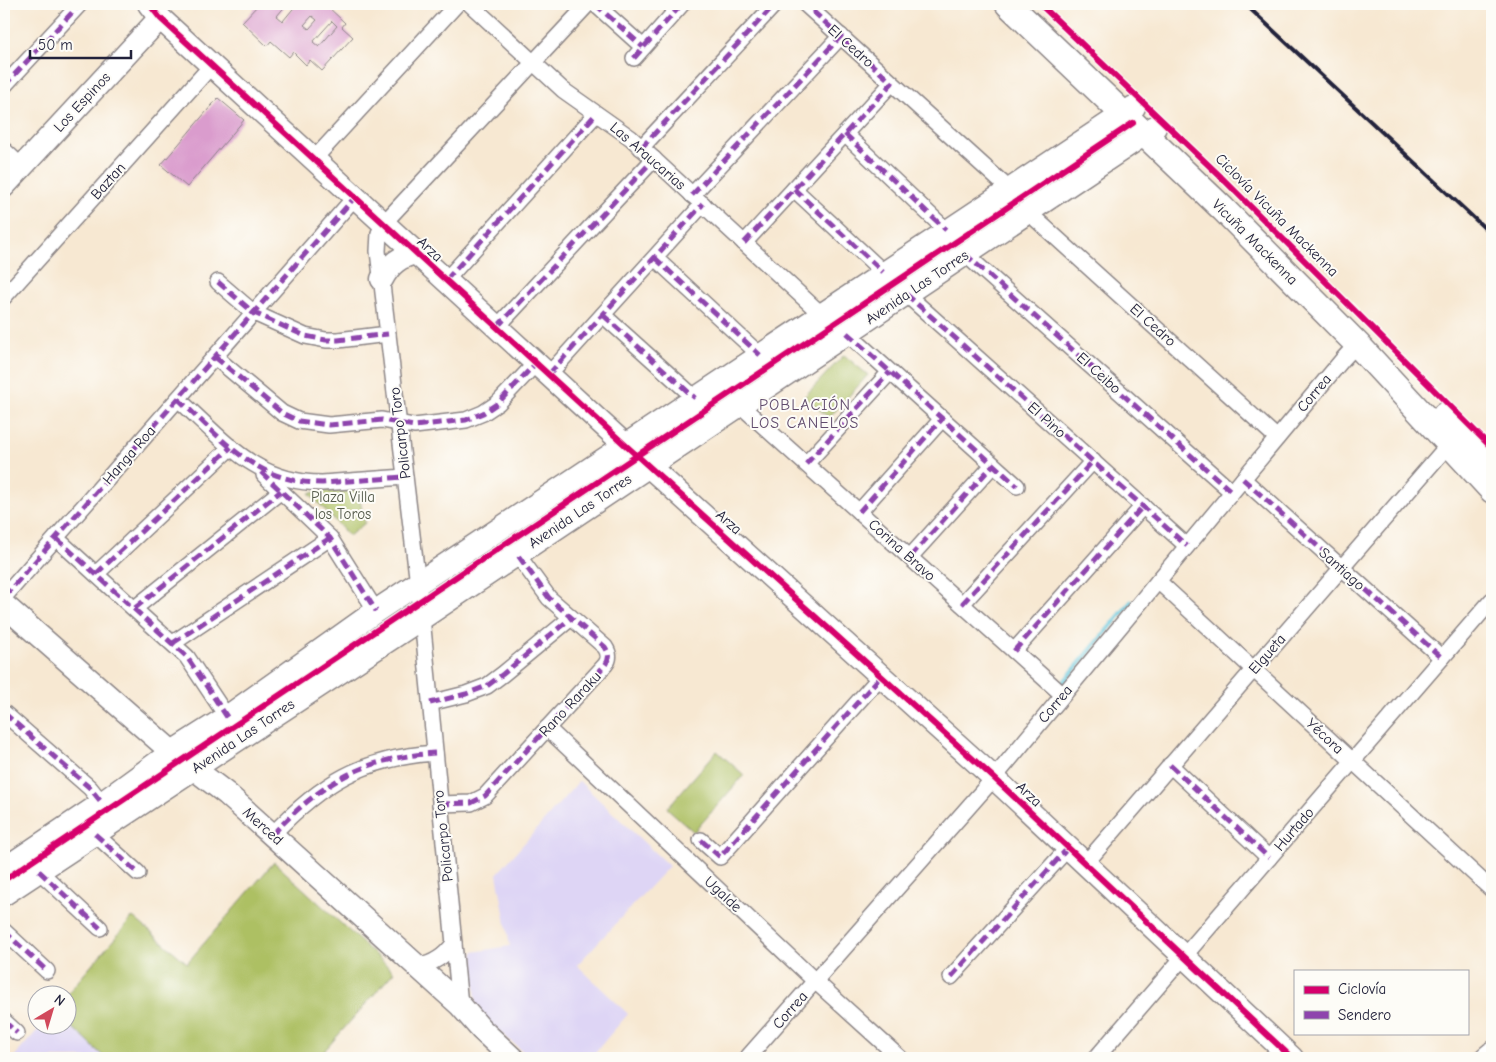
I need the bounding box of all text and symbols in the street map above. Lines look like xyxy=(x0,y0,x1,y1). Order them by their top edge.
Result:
street label: El Cedro xyxy=(824,21,878,71)
scale bar xyxy=(30,28,131,60)
text: 50 m xyxy=(38,36,73,54)
street label: Los Espinos xyxy=(50,68,114,136)
street label: Las Araucarias xyxy=(606,118,690,194)
street label: Ciclovía Vicuña Mackenna xyxy=(1212,150,1342,280)
street label: Baztan xyxy=(87,159,129,203)
street label: Vicuña Mackenna xyxy=(1208,195,1302,289)
street label: Arza xyxy=(413,233,447,265)
street label: Avenida Las Torres xyxy=(862,246,972,328)
street label: El Cedro xyxy=(1126,300,1180,350)
street label: El Ceibo xyxy=(1073,348,1125,398)
street label: Correa xyxy=(1293,370,1335,416)
street label: Policarpo Toro xyxy=(385,386,415,480)
district label: POBLACIÓN LOS CANELOS xyxy=(751,395,859,432)
street label: El Pino xyxy=(1024,398,1070,442)
street label: Hanga Roa xyxy=(99,422,159,488)
street label: Avenida Las Torres xyxy=(525,470,635,552)
park label: Plaza Villa los Toros xyxy=(311,488,375,523)
street label: Arza xyxy=(712,506,746,538)
street label: Corina Bravo xyxy=(865,515,939,585)
street label: Santiago xyxy=(1315,544,1369,594)
street label: Elgueta xyxy=(1245,630,1289,678)
street label: Rano Raraku xyxy=(535,668,605,740)
street label: Correa xyxy=(1034,681,1076,727)
street label: Avenida Las Torres xyxy=(188,695,298,777)
street label: Yécora xyxy=(1303,714,1347,758)
street label: Arza xyxy=(1012,778,1046,810)
street label: Policarpo Toro xyxy=(429,789,457,883)
street label: Merced xyxy=(239,803,287,849)
street label: Hurtado xyxy=(1270,803,1318,855)
street label: Ugalde xyxy=(700,872,746,916)
legend xyxy=(1294,970,1468,1034)
text: Ciclovía xyxy=(1338,980,1386,998)
north arrow xyxy=(28,984,78,1034)
street label: Correa xyxy=(769,987,811,1033)
text: N xyxy=(51,991,69,1010)
text: Sendero xyxy=(1338,1006,1391,1024)

